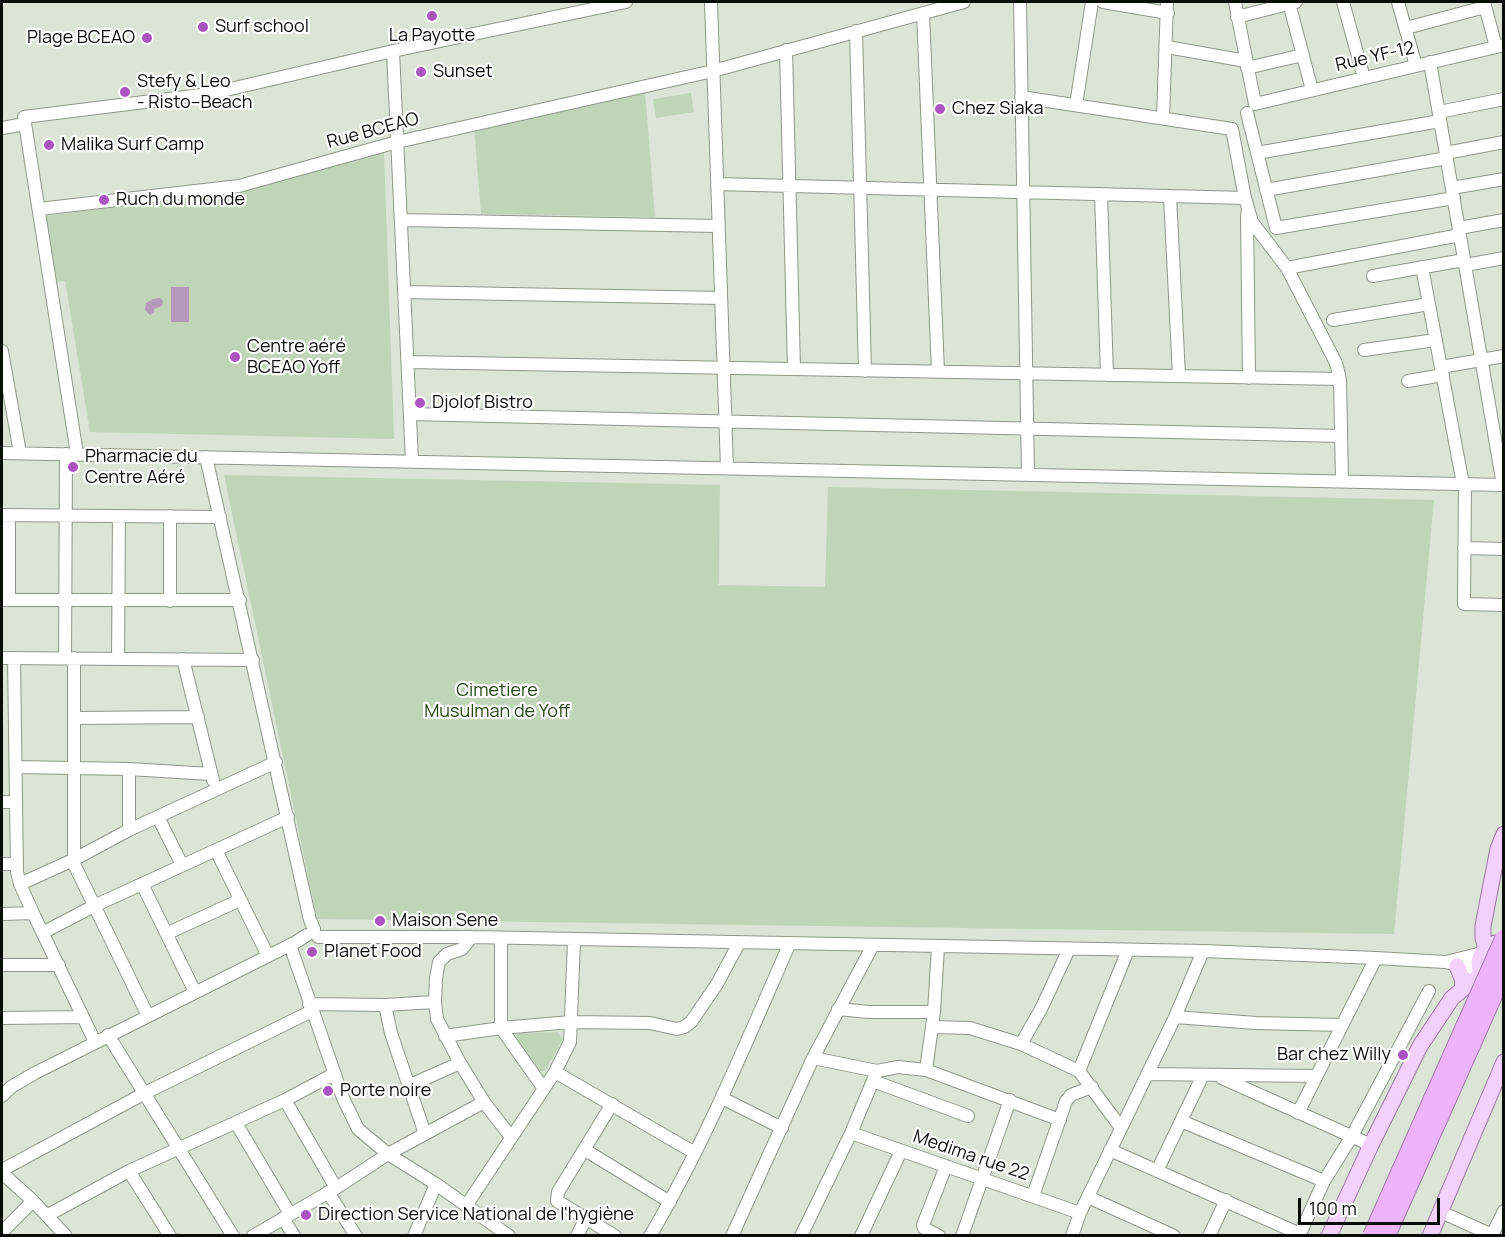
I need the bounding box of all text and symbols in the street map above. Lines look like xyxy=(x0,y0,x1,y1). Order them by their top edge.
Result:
marker: La Payotte xyxy=(425,9,439,23)
place label: Surf school xyxy=(215,16,309,38)
marker: Surf school xyxy=(196,20,210,34)
place label: La Payotte xyxy=(389,25,475,47)
place label: Plage BCEAO xyxy=(27,27,135,49)
marker: Plage BCEAO xyxy=(140,31,154,45)
street label: Rue YF-12 xyxy=(1334,37,1416,77)
place label: Sunset xyxy=(433,61,493,83)
marker: Sunset xyxy=(414,65,428,79)
place label: Stefy & Leo - Risto–Beach xyxy=(137,71,252,113)
marker: Stefy & Leo - Risto–Beach xyxy=(118,85,132,99)
place label: Chez Siaka xyxy=(952,98,1043,120)
marker: Chez Siaka xyxy=(933,102,947,116)
street label: Rue BCEAO xyxy=(325,108,421,154)
place label: Malika Surf Camp xyxy=(61,134,204,156)
marker: Malika Surf Camp xyxy=(42,138,56,152)
place label: Ruch du monde xyxy=(116,189,245,211)
marker: Ruch du monde xyxy=(97,193,111,207)
place label: Centre aéré BCEAO Yoff xyxy=(247,336,346,378)
marker: Centre aéré BCEAO Yoff xyxy=(228,350,242,364)
place label: Djolof Bistro xyxy=(432,392,533,414)
marker: Djolof Bistro xyxy=(413,396,427,410)
place label: Pharmacie du Centre Aéré xyxy=(85,446,198,488)
marker: Pharmacie du Centre Aéré xyxy=(66,460,80,474)
park label: Cimetiere Musulman de Yoff xyxy=(424,680,570,722)
place label: Maison Sene xyxy=(392,910,498,932)
marker: Maison Sene xyxy=(373,914,387,928)
place label: Planet Food xyxy=(324,941,422,963)
marker: Planet Food xyxy=(305,945,319,959)
place label: Bar chez Willy xyxy=(1277,1044,1391,1066)
marker: Bar chez Willy xyxy=(1396,1048,1410,1062)
place label: Porte noire xyxy=(340,1080,431,1102)
marker: Porte noire xyxy=(321,1084,335,1098)
street label: Medima rue 22 xyxy=(910,1126,1032,1186)
scale bar xyxy=(1301,1186,1444,1224)
text: 100 m xyxy=(1309,1196,1357,1220)
place label: Direction Service National de l'hygiène xyxy=(318,1204,634,1226)
marker: Direction Service National de l'hygiène xyxy=(299,1208,313,1222)

